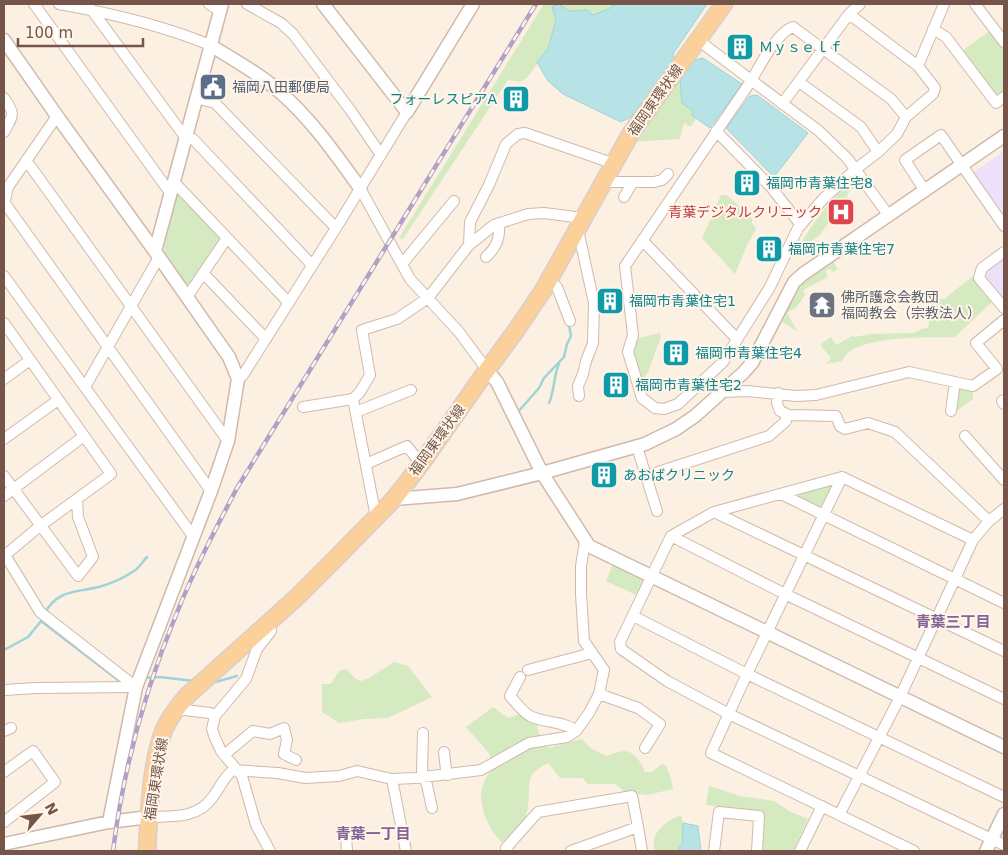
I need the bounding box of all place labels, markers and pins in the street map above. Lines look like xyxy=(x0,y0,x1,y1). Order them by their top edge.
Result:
building icon: Ｍｙｓｅｌｆ xyxy=(725,32,755,62)
place label: Ｍｙｓｅｌｆ xyxy=(759,39,843,56)
public building icon: 福岡八田郵便局 xyxy=(198,72,228,102)
place label: 福岡八田郵便局 xyxy=(232,79,330,95)
building icon: フォーレスピアA xyxy=(501,84,531,114)
place label: フォーレスピアA xyxy=(389,91,497,107)
building icon: 福岡市青葉住宅8 xyxy=(732,168,762,198)
place label: 福岡市青葉住宅8 xyxy=(766,175,873,191)
hospital icon: 青葉デジタルクリニック xyxy=(826,197,856,227)
place label: 青葉デジタルクリニック xyxy=(668,204,822,220)
building icon: 福岡市青葉住宅7 xyxy=(754,234,784,264)
place label: 福岡市青葉住宅7 xyxy=(788,241,895,257)
building icon: 福岡市青葉住宅1 xyxy=(595,286,625,316)
place label: 佛所護念会教団 福岡教会（宗教法人） xyxy=(841,289,981,321)
temple icon: 佛所護念会教団 福岡教会（宗教法人） xyxy=(807,290,837,320)
place label: 福岡市青葉住宅1 xyxy=(629,293,736,309)
building icon: 福岡市青葉住宅4 xyxy=(661,338,691,368)
place label: 福岡市青葉住宅4 xyxy=(695,345,802,361)
building icon: 福岡市青葉住宅2 xyxy=(601,370,631,400)
place label: 福岡市青葉住宅2 xyxy=(635,377,742,393)
building icon: あおばクリニック xyxy=(589,460,619,490)
place label: あおばクリニック xyxy=(623,467,735,483)

